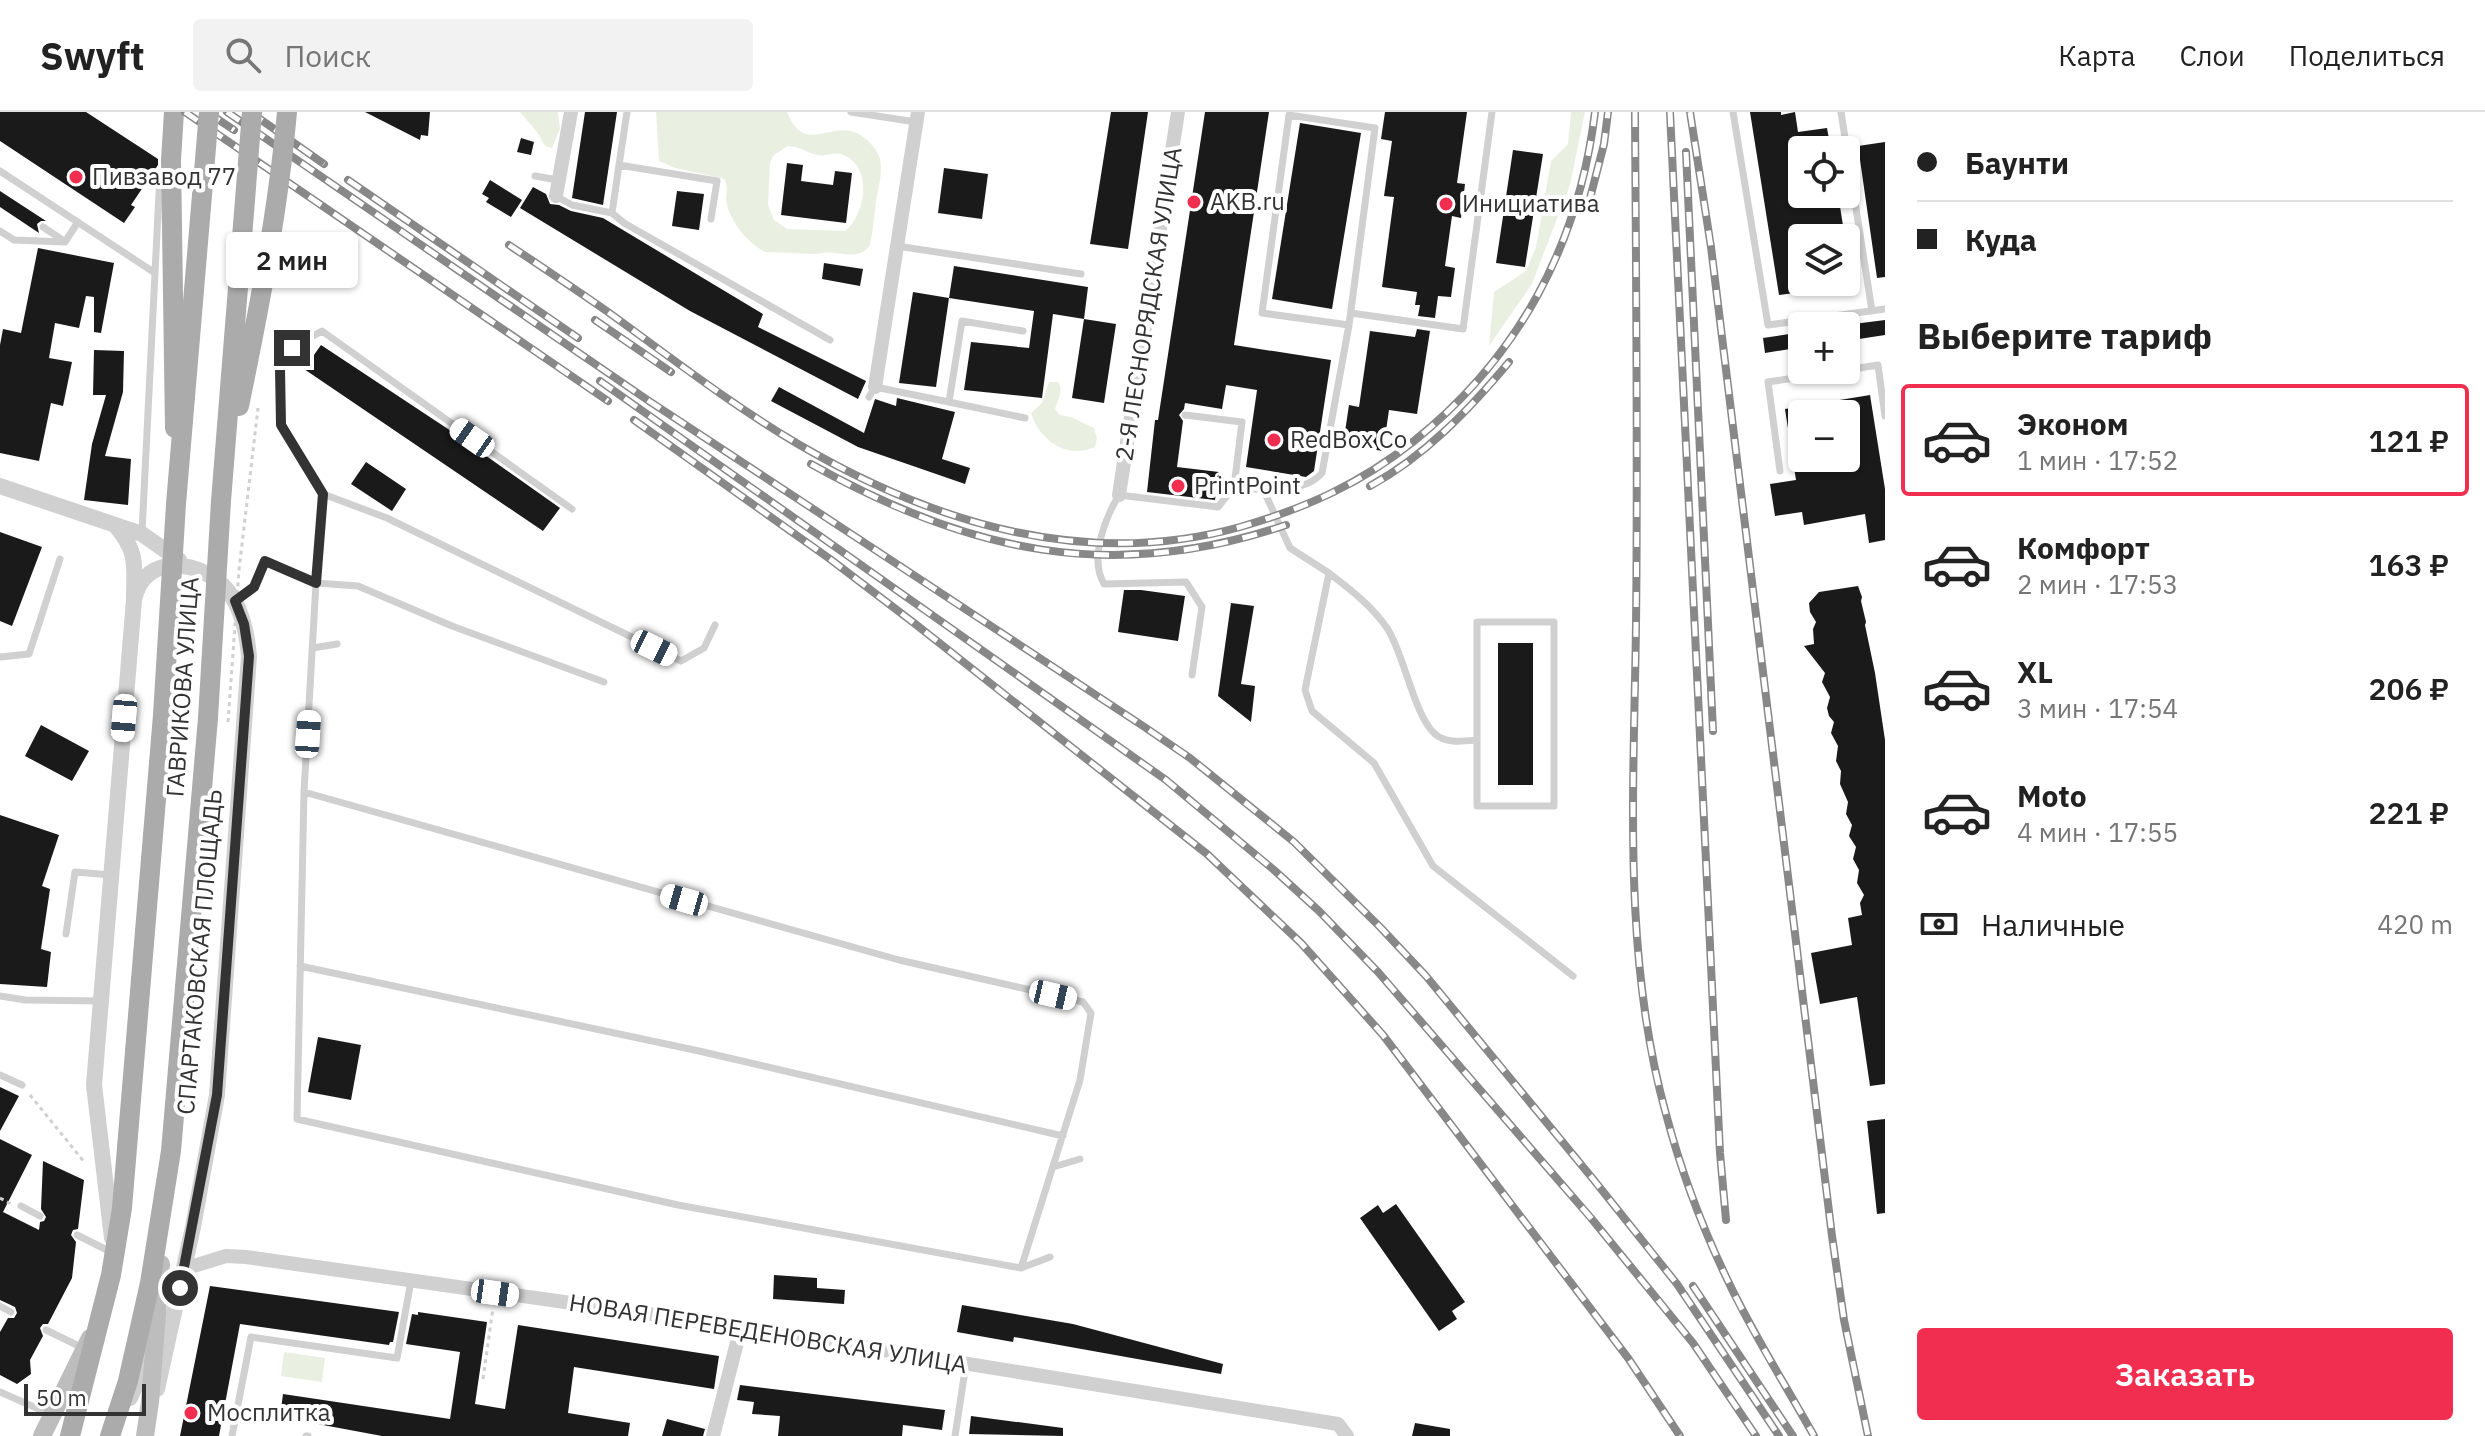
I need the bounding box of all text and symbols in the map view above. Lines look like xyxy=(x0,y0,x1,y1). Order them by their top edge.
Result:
search box xyxy=(193,19,753,91)
text: Swyft xyxy=(40,31,145,80)
icon: search xyxy=(221,33,265,77)
text: Поиск xyxy=(285,36,371,75)
text: Карта xyxy=(2058,37,2135,74)
text: Слои xyxy=(2179,37,2245,74)
text: Поделиться xyxy=(2289,37,2445,74)
map controls xyxy=(1788,136,1860,472)
button: locate xyxy=(1788,136,1860,208)
text: Баунти xyxy=(1965,143,2069,182)
street label: 2-Я ЛЕСНОРЯДСКАЯ УЛИЦА xyxy=(1107,145,1189,463)
place label: Пивзавод 77 xyxy=(92,160,236,192)
marker: Пивзавод 77 xyxy=(67,168,85,186)
place label: AKB.ru xyxy=(1210,185,1285,217)
place label: Инициатива xyxy=(1462,187,1600,219)
marker: AKB.ru xyxy=(1185,193,1203,211)
marker: Инициатива xyxy=(1437,195,1455,213)
text: Куда xyxy=(1965,220,2037,259)
button: layers xyxy=(1788,224,1860,296)
callout: 2 мин xyxy=(226,232,358,288)
text: 2 мин xyxy=(256,243,328,277)
button: + xyxy=(1788,312,1860,384)
text: Выберите тариф xyxy=(1917,312,2212,359)
route end xyxy=(274,330,310,366)
button: − xyxy=(1788,400,1860,472)
icon: car xyxy=(1921,404,1993,476)
text: Эконом xyxy=(2017,404,2128,443)
car xyxy=(445,414,499,462)
text: 121 ₽ xyxy=(2368,421,2449,460)
place label: RedBox Co xyxy=(1290,423,1407,455)
marker: RedBox Co xyxy=(1265,431,1283,449)
text: 1 мин · 17:52 xyxy=(2017,443,2178,477)
place label: PrintPoint xyxy=(1194,469,1301,501)
marker: PrintPoint xyxy=(1169,477,1187,495)
icon: car xyxy=(1921,528,1993,600)
text: Комфорт xyxy=(2017,528,2150,567)
text: 163 ₽ xyxy=(2368,545,2449,584)
text: 2 мин · 17:53 xyxy=(2017,567,2178,601)
street label: ГАВРИКОВА УЛИЦА xyxy=(158,576,206,798)
car xyxy=(627,627,681,669)
icon: car xyxy=(1921,652,1993,724)
text: XL xyxy=(2017,652,2053,691)
text: 206 ₽ xyxy=(2368,669,2449,708)
text: 3 мин · 17:54 xyxy=(2017,691,2178,725)
car xyxy=(110,693,138,743)
car xyxy=(294,709,322,759)
icon: car xyxy=(1921,776,1993,848)
text: Moto xyxy=(2017,776,2087,815)
street label: СПАРТАКОВСКАЯ ПЛОЩАДЬ xyxy=(169,788,229,1116)
text: 221 ₽ xyxy=(2368,793,2449,832)
text: 4 мин · 17:55 xyxy=(2017,815,2178,849)
car xyxy=(658,882,710,918)
icon: cash xyxy=(1917,902,1961,946)
text: Наличные xyxy=(1981,905,2125,944)
text: 420 m xyxy=(2377,907,2453,941)
car xyxy=(1027,978,1079,1012)
route start xyxy=(162,1270,198,1306)
car xyxy=(470,1278,520,1308)
street label: НОВАЯ ПЕРЕВЕДЕНОВСКАЯ УЛИЦА xyxy=(567,1286,969,1380)
button: Заказать xyxy=(1917,1328,2453,1420)
scale bar xyxy=(24,1380,146,1416)
text: 50 m xyxy=(36,1383,87,1412)
place label: Мосплитка xyxy=(207,1396,331,1428)
marker: Мосплитка xyxy=(182,1404,200,1422)

